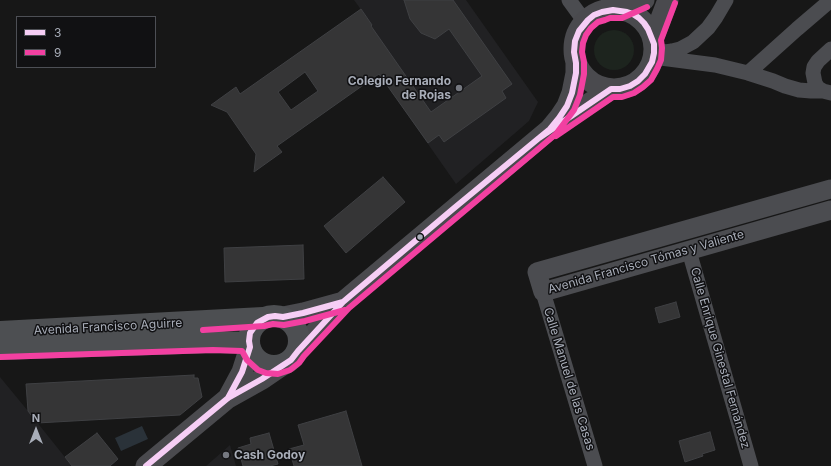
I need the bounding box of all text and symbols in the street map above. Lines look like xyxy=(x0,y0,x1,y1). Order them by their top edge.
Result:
legend xyxy=(16,16,156,68)
text: 3 xyxy=(54,25,61,40)
text: 9 xyxy=(54,45,61,60)
place label: Colegio Fernando de Rojas xyxy=(348,74,451,102)
marker: Colegio Fernando de Rojas xyxy=(454,83,464,93)
street label: Avenida Francisco Tómas y Valiente xyxy=(546,227,746,297)
unlabelled marker xyxy=(415,232,425,242)
street label: Calle Enrique Ginestal Fernández xyxy=(687,266,753,450)
street label: Calle Manuel de las Casas xyxy=(540,306,598,452)
street label: Avenida Francisco Aguirre xyxy=(33,316,183,338)
north arrow xyxy=(16,410,56,450)
text: N xyxy=(32,411,40,425)
place label: Cash Godoy xyxy=(234,448,305,462)
marker: Cash Godoy xyxy=(221,450,231,460)

